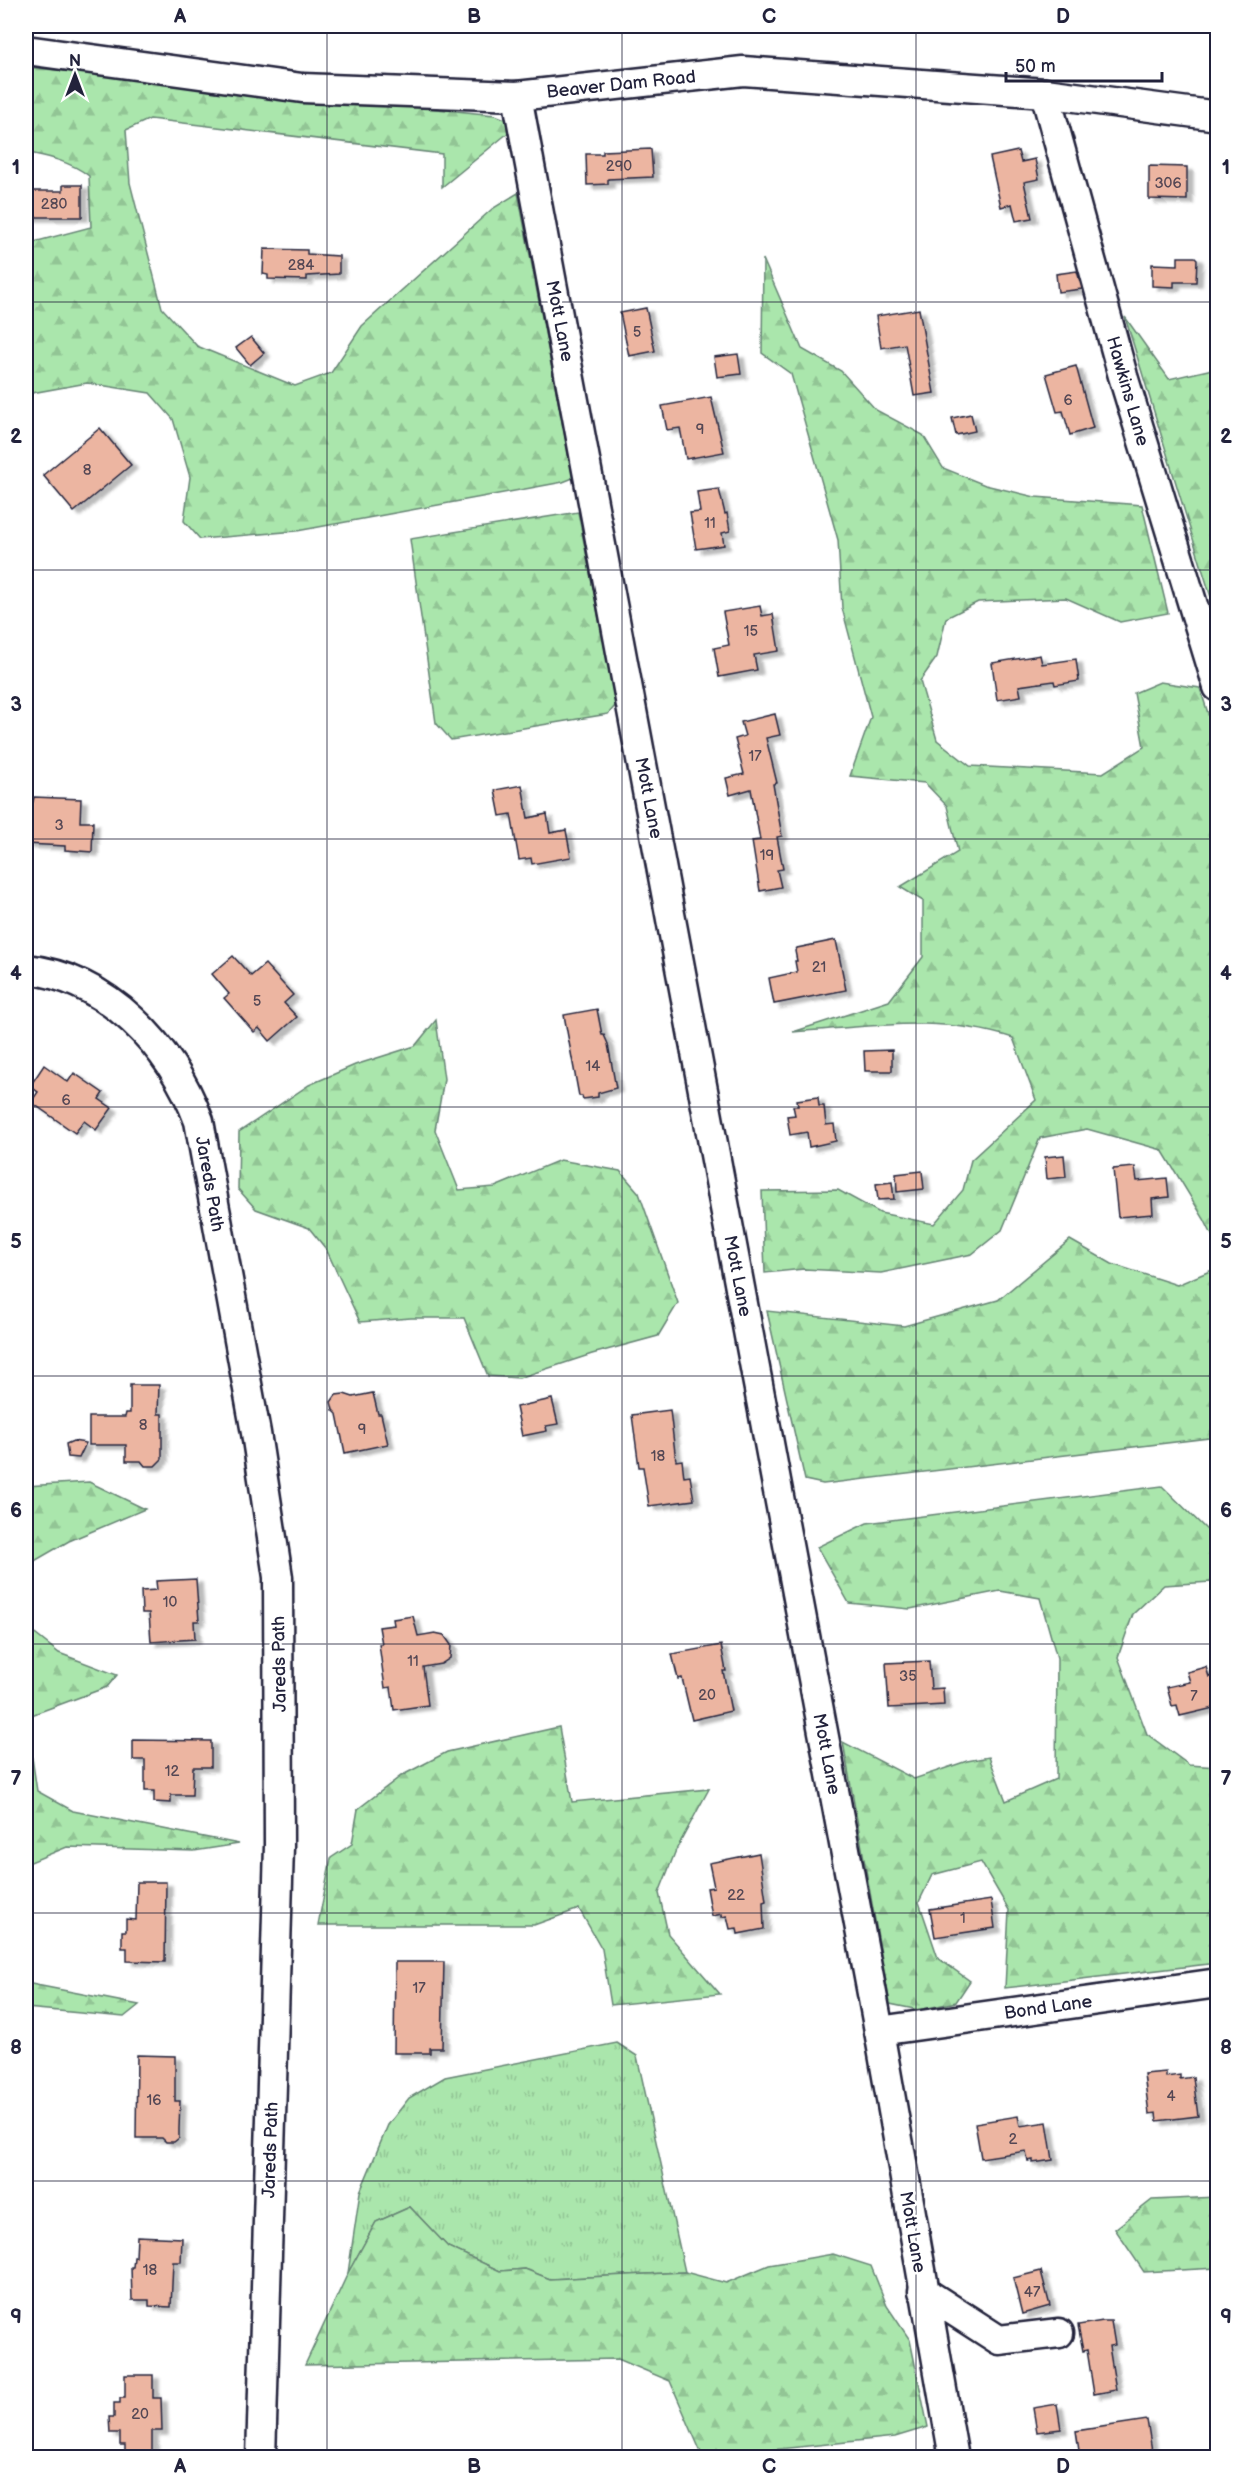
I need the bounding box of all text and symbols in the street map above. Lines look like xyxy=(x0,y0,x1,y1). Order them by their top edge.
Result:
text: A xyxy=(173,5,187,29)
text: B xyxy=(467,5,481,29)
text: C xyxy=(762,5,776,29)
text: D xyxy=(1056,5,1070,29)
north arrow xyxy=(45,45,105,105)
scale bar xyxy=(1006,45,1162,83)
text: N xyxy=(69,52,81,71)
text: 50 m xyxy=(1015,56,1056,77)
street label: Beaver Dam Road xyxy=(545,66,697,103)
text: 1 xyxy=(12,156,20,180)
text: 1 xyxy=(1222,156,1230,180)
house number: 290 xyxy=(606,157,632,176)
house number: 306 xyxy=(1154,174,1182,193)
house number: 280 xyxy=(41,195,67,214)
house number: 284 xyxy=(288,256,314,275)
street label: Mott Lane xyxy=(541,279,578,364)
house number: 5 xyxy=(633,323,641,342)
street label: Hawkins Lane xyxy=(1102,334,1153,449)
house number: 6 xyxy=(1063,391,1073,410)
house number: 9 xyxy=(696,420,704,439)
text: 2 xyxy=(10,425,22,449)
text: 2 xyxy=(1220,425,1232,449)
house number: 8 xyxy=(83,461,92,480)
house number: 11 xyxy=(704,514,716,533)
house number: 15 xyxy=(744,622,758,641)
text: 3 xyxy=(10,693,22,717)
text: 3 xyxy=(1220,693,1232,717)
house number: 17 xyxy=(748,747,762,766)
street label: Mott Lane xyxy=(630,756,667,841)
house number: 3 xyxy=(54,816,64,835)
house number: 19 xyxy=(760,846,774,865)
house number: 21 xyxy=(812,958,826,977)
text: 4 xyxy=(10,962,22,986)
text: 4 xyxy=(1220,962,1232,986)
house number: 5 xyxy=(253,992,261,1011)
house number: 14 xyxy=(586,1057,600,1076)
house number: 6 xyxy=(61,1091,71,1110)
street label: Jareds Path xyxy=(191,1135,228,1233)
text: 5 xyxy=(10,1230,22,1254)
text: 5 xyxy=(1220,1230,1232,1254)
street label: Mott Lane xyxy=(719,1234,756,1319)
house number: 8 xyxy=(139,1416,148,1435)
house number: 9 xyxy=(358,1420,366,1439)
house number: 18 xyxy=(651,1447,666,1466)
text: 6 xyxy=(10,1499,22,1523)
text: 6 xyxy=(1220,1499,1232,1523)
house number: 10 xyxy=(163,1593,177,1612)
street label: Jareds Path xyxy=(268,1616,291,1712)
house number: 11 xyxy=(407,1652,419,1671)
house number: 35 xyxy=(899,1667,917,1686)
house number: 20 xyxy=(698,1686,716,1705)
house number: 7 xyxy=(1190,1687,1198,1706)
street label: Mott Lane xyxy=(808,1712,845,1797)
house number: 12 xyxy=(165,1762,179,1781)
text: 7 xyxy=(10,1767,22,1791)
text: 7 xyxy=(1220,1767,1232,1791)
house number: 22 xyxy=(727,1886,745,1905)
house number: 1 xyxy=(960,1909,966,1928)
house number: 17 xyxy=(412,1979,426,1998)
street label: Bond Lane xyxy=(1003,1991,1094,2024)
text: 8 xyxy=(10,2036,22,2060)
text: 8 xyxy=(1220,2036,1232,2060)
house number: 4 xyxy=(1166,2087,1176,2106)
house number: 16 xyxy=(147,2091,161,2110)
street label: Jareds Path xyxy=(258,2101,283,2199)
house number: 2 xyxy=(1009,2130,1018,2149)
street label: Mott Lane xyxy=(895,2190,930,2275)
house number: 18 xyxy=(143,2261,158,2280)
house number: 47 xyxy=(1024,2283,1041,2302)
text: 9 xyxy=(10,2305,22,2329)
text: 9 xyxy=(1220,2305,1232,2329)
house number: 20 xyxy=(131,2405,149,2424)
text: A xyxy=(173,2455,187,2479)
text: B xyxy=(467,2455,481,2479)
text: C xyxy=(762,2455,776,2479)
text: D xyxy=(1056,2455,1070,2479)

